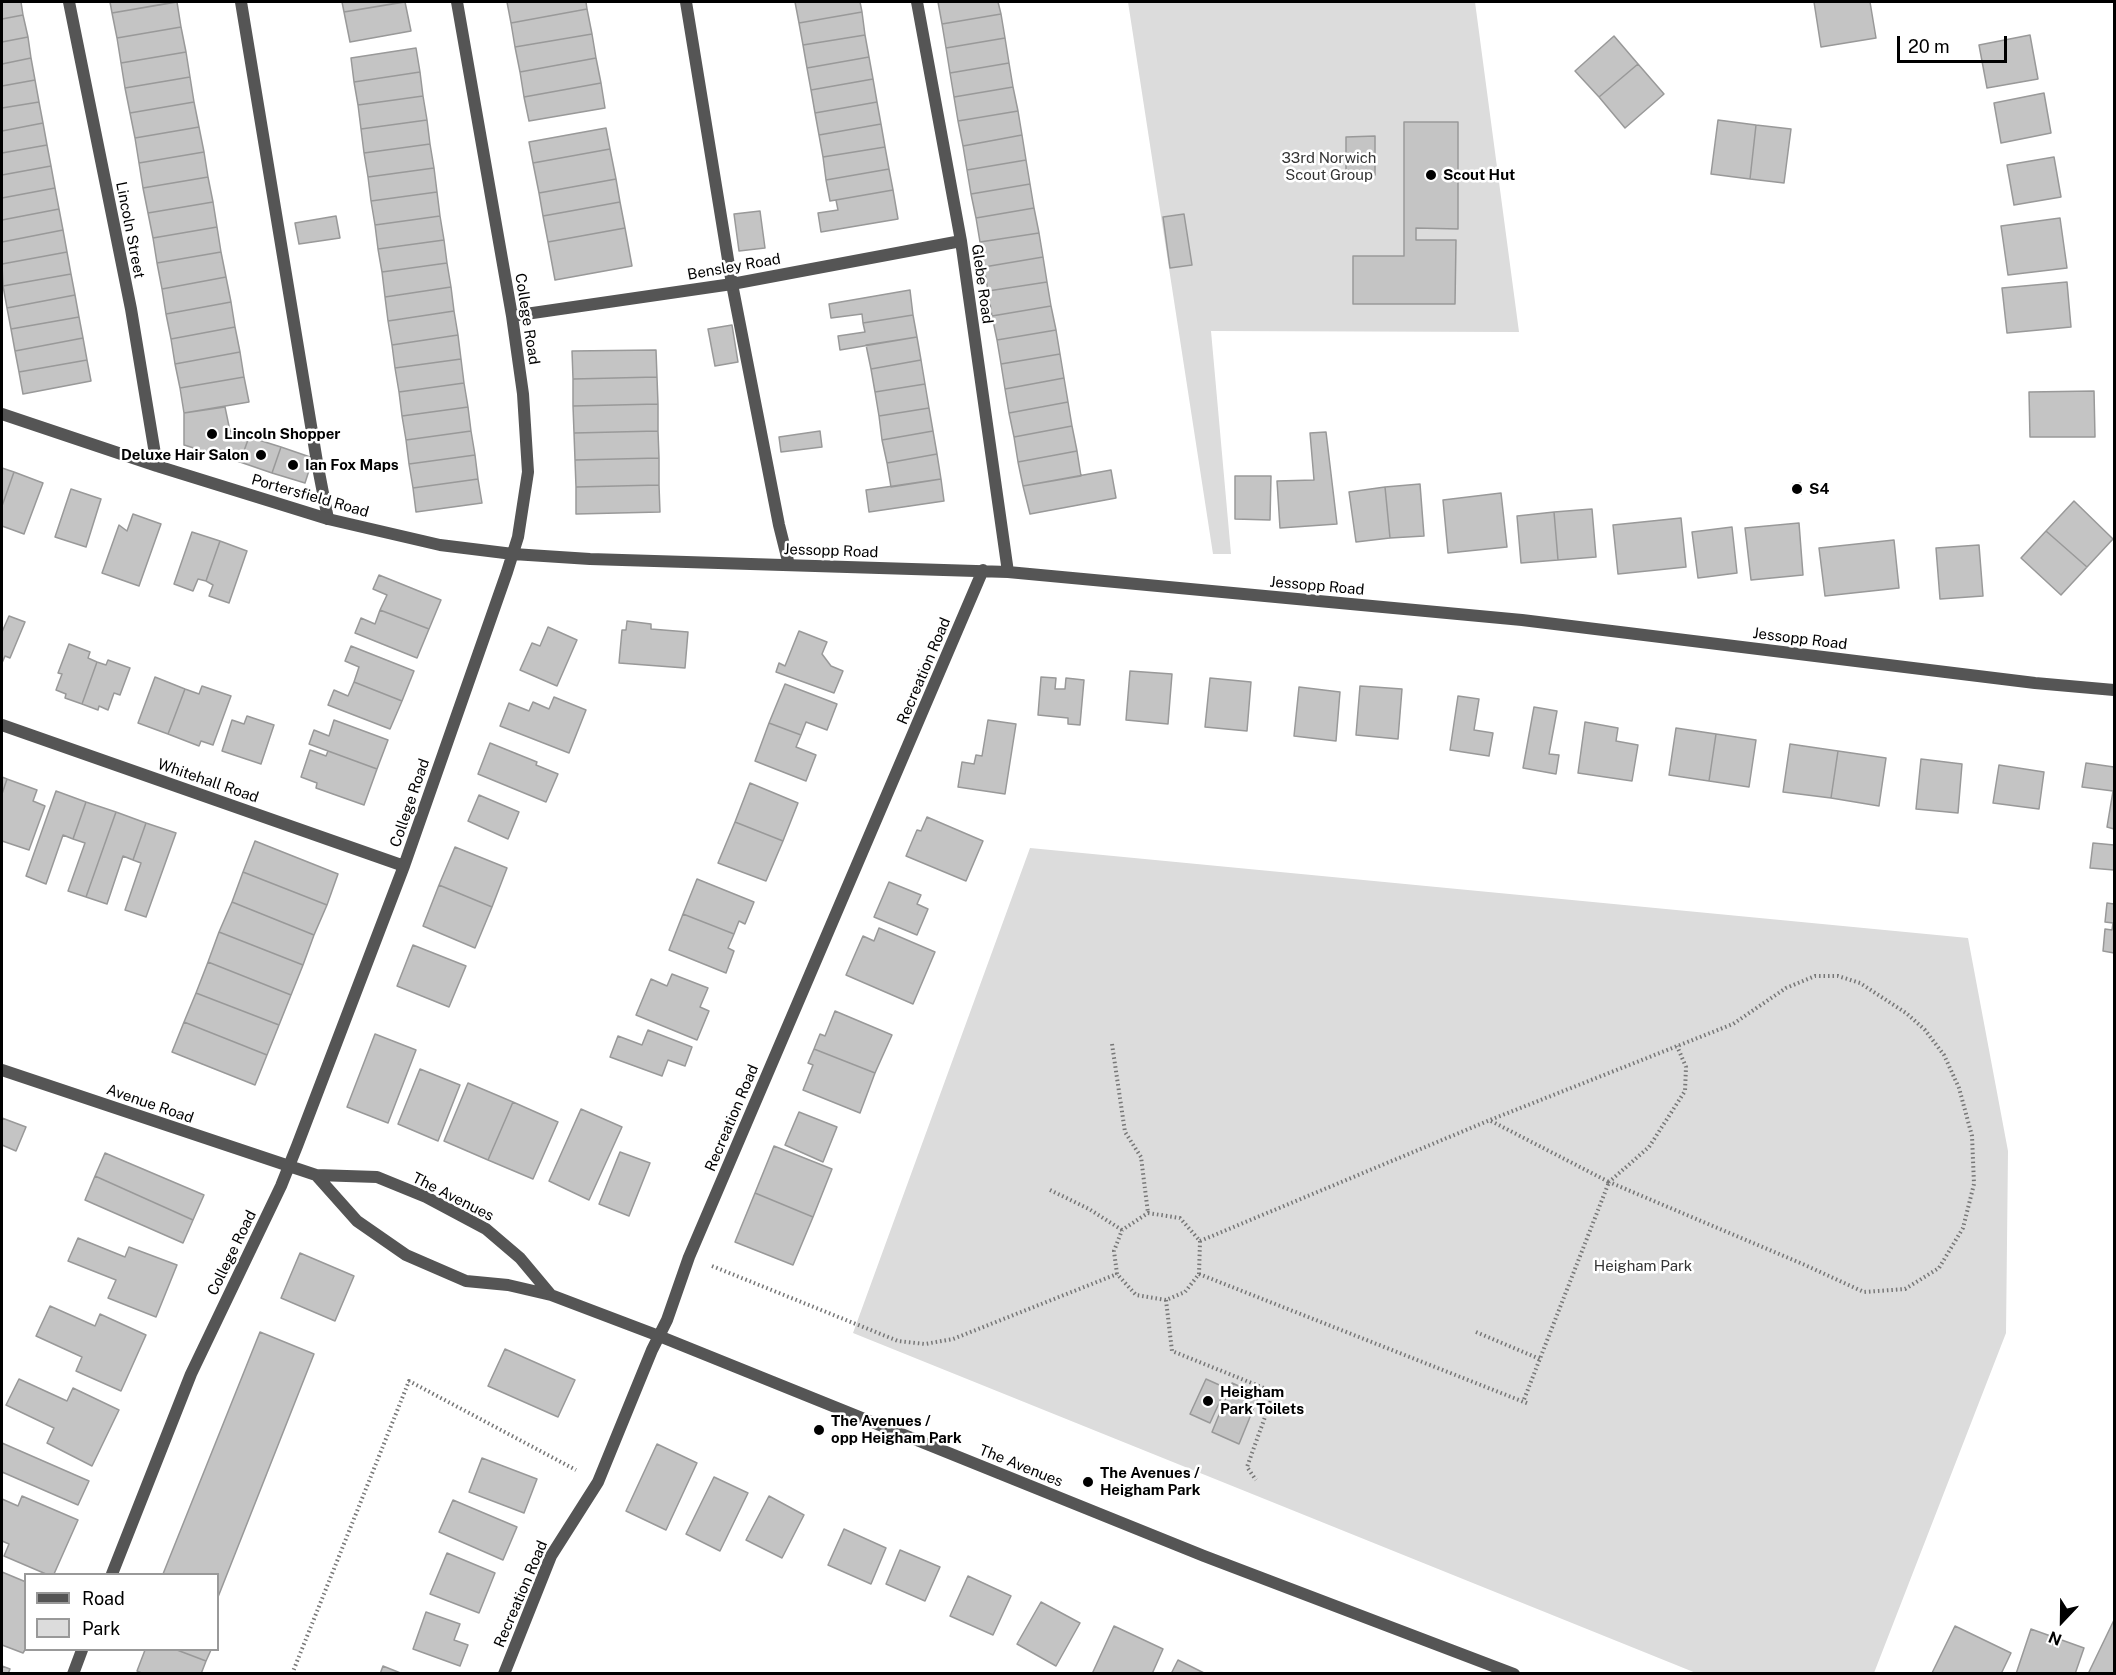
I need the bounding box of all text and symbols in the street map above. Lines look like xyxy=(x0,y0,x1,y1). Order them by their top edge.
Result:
scale bar xyxy=(1900,24,2010,62)
text: 20 m xyxy=(1908,36,1950,57)
park label: 33rd Norwich Scout Group xyxy=(1281,149,1377,184)
place label: Scout Hut xyxy=(1443,166,1515,184)
marker: Scout Hut xyxy=(1424,168,1438,182)
street label: Lincoln Street xyxy=(112,180,148,280)
street label: Glebe Road xyxy=(968,243,996,325)
street label: Bensley Road xyxy=(686,250,782,284)
street label: College Road xyxy=(511,272,543,366)
place label: Lincoln Shopper xyxy=(224,425,340,443)
marker: Lincoln Shopper xyxy=(205,427,219,441)
place label: Deluxe Hair Salon xyxy=(121,446,249,464)
marker: Deluxe Hair Salon xyxy=(254,448,268,462)
place label: Ian Fox Maps xyxy=(305,456,399,474)
marker: Ian Fox Maps xyxy=(286,458,300,472)
street label: Portersfield Road xyxy=(249,471,371,521)
place label: S4 xyxy=(1809,480,1829,498)
marker: S4 xyxy=(1790,482,1804,496)
street label: Jessopp Road xyxy=(783,540,879,562)
street label: Jessopp Road xyxy=(1269,573,1365,599)
street label: Recreation Road xyxy=(893,615,955,727)
street label: Jessopp Road xyxy=(1752,624,1848,654)
street label: Whitehall Road xyxy=(155,755,261,807)
street label: College Road xyxy=(386,756,434,850)
street label: Recreation Road xyxy=(701,1062,763,1174)
street label: Avenue Road xyxy=(104,1081,196,1127)
street label: The Avenues xyxy=(409,1169,497,1225)
street label: College Road xyxy=(204,1207,260,1299)
park label: Heigham Park xyxy=(1594,1257,1692,1275)
place label: Heigham Park Toilets xyxy=(1220,1383,1304,1418)
marker: Heigham Park Toilets xyxy=(1201,1394,1215,1408)
place label: The Avenues / opp Heigham Park xyxy=(831,1412,962,1447)
marker: The Avenues / opp Heigham Park xyxy=(812,1423,826,1437)
street label: The Avenues xyxy=(976,1441,1066,1491)
place label: The Avenues / Heigham Park xyxy=(1100,1464,1200,1499)
marker: The Avenues / Heigham Park xyxy=(1081,1475,1095,1489)
street label: Recreation Road xyxy=(490,1538,552,1650)
legend xyxy=(24,1573,219,1651)
text: Road xyxy=(82,1588,125,1609)
north arrow xyxy=(2032,1591,2092,1651)
text: Park xyxy=(82,1618,120,1639)
text: N xyxy=(2046,1627,2064,1649)

